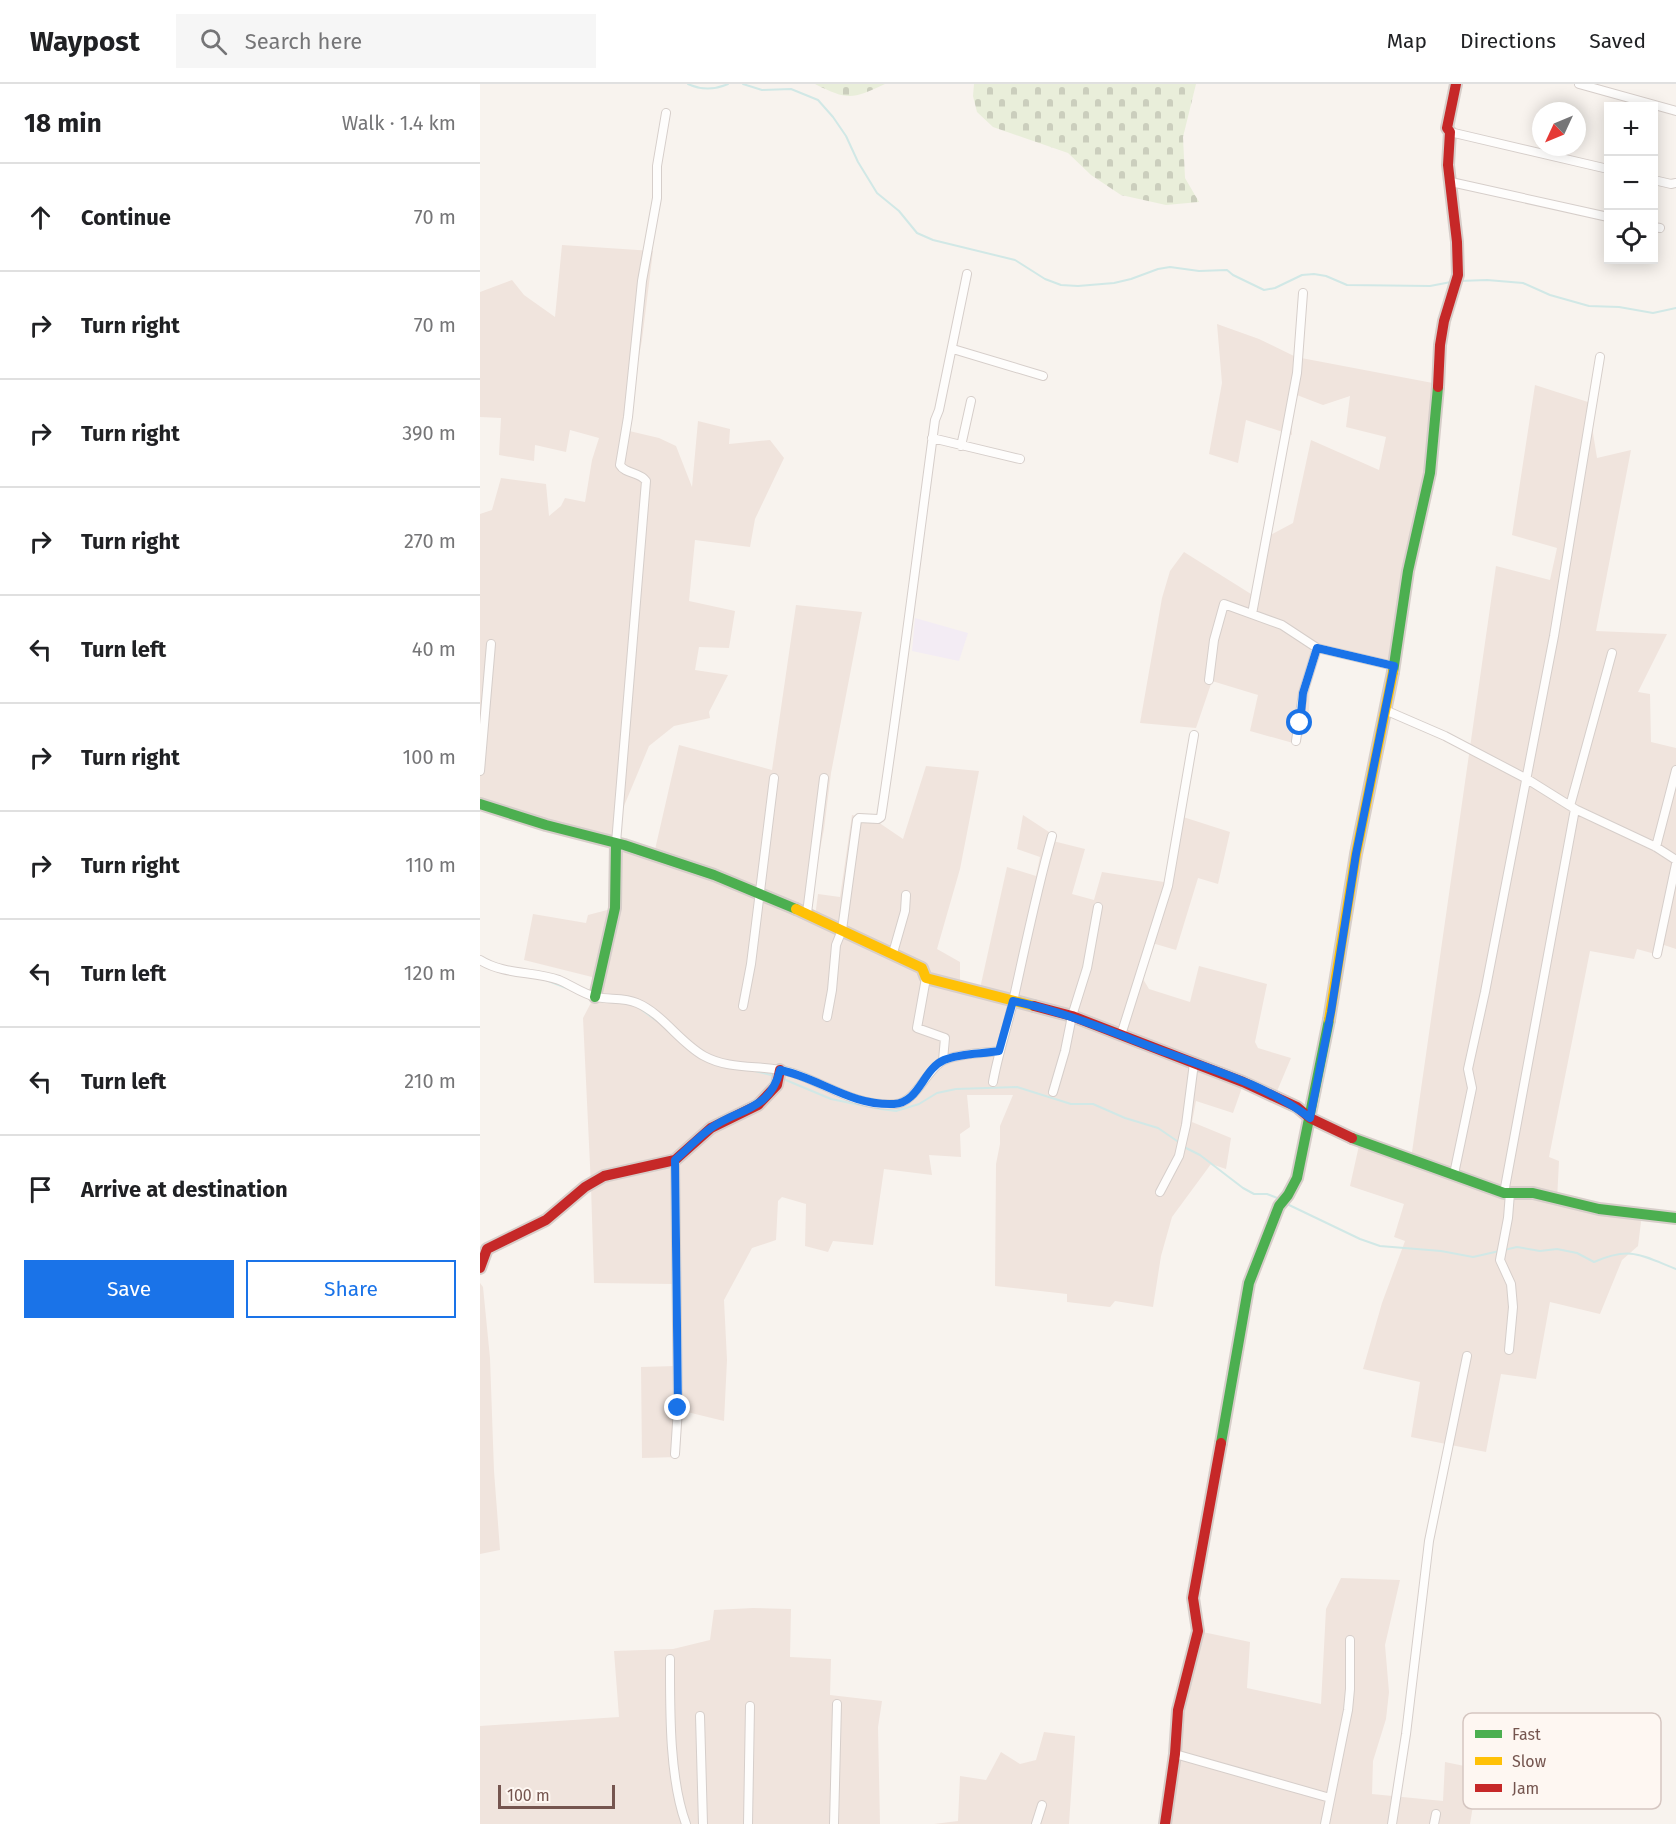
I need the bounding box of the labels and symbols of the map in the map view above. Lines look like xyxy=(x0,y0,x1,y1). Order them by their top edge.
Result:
north arrow xyxy=(1532,102,1586,156)
route start xyxy=(1286,709,1312,735)
route end xyxy=(664,1394,690,1420)
legend xyxy=(1463,1713,1661,1809)
text: Fast xyxy=(1512,1725,1541,1744)
text: Slow xyxy=(1512,1752,1547,1771)
text: Jam xyxy=(1512,1779,1539,1798)
scale bar xyxy=(498,1782,615,1810)

